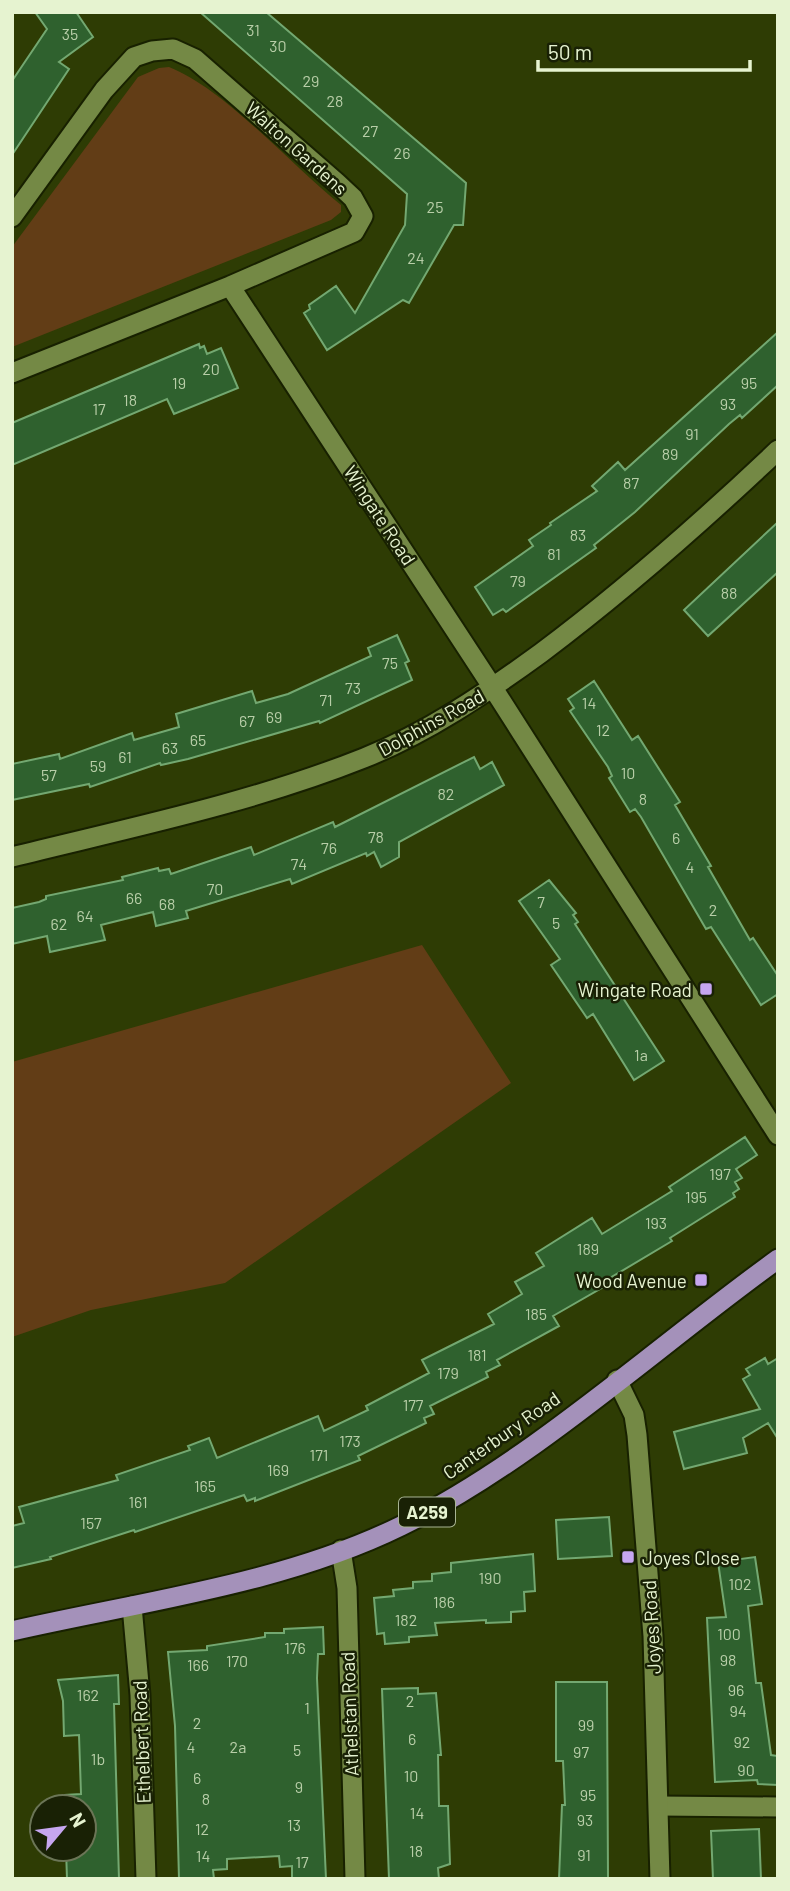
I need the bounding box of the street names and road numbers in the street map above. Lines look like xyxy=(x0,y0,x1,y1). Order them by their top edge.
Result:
street label: Walton Gardens xyxy=(241,96,353,200)
street label: Wingate Road xyxy=(339,461,421,569)
street label: Dolphins Road xyxy=(374,684,488,760)
street label: Canterbury Road xyxy=(438,1386,564,1484)
road number: A259 xyxy=(399,1498,455,1526)
street label: Joyes Road xyxy=(637,1579,665,1675)
street label: Athelstan Road xyxy=(335,1651,363,1777)
street label: Ethelbert Road xyxy=(127,1680,155,1804)

